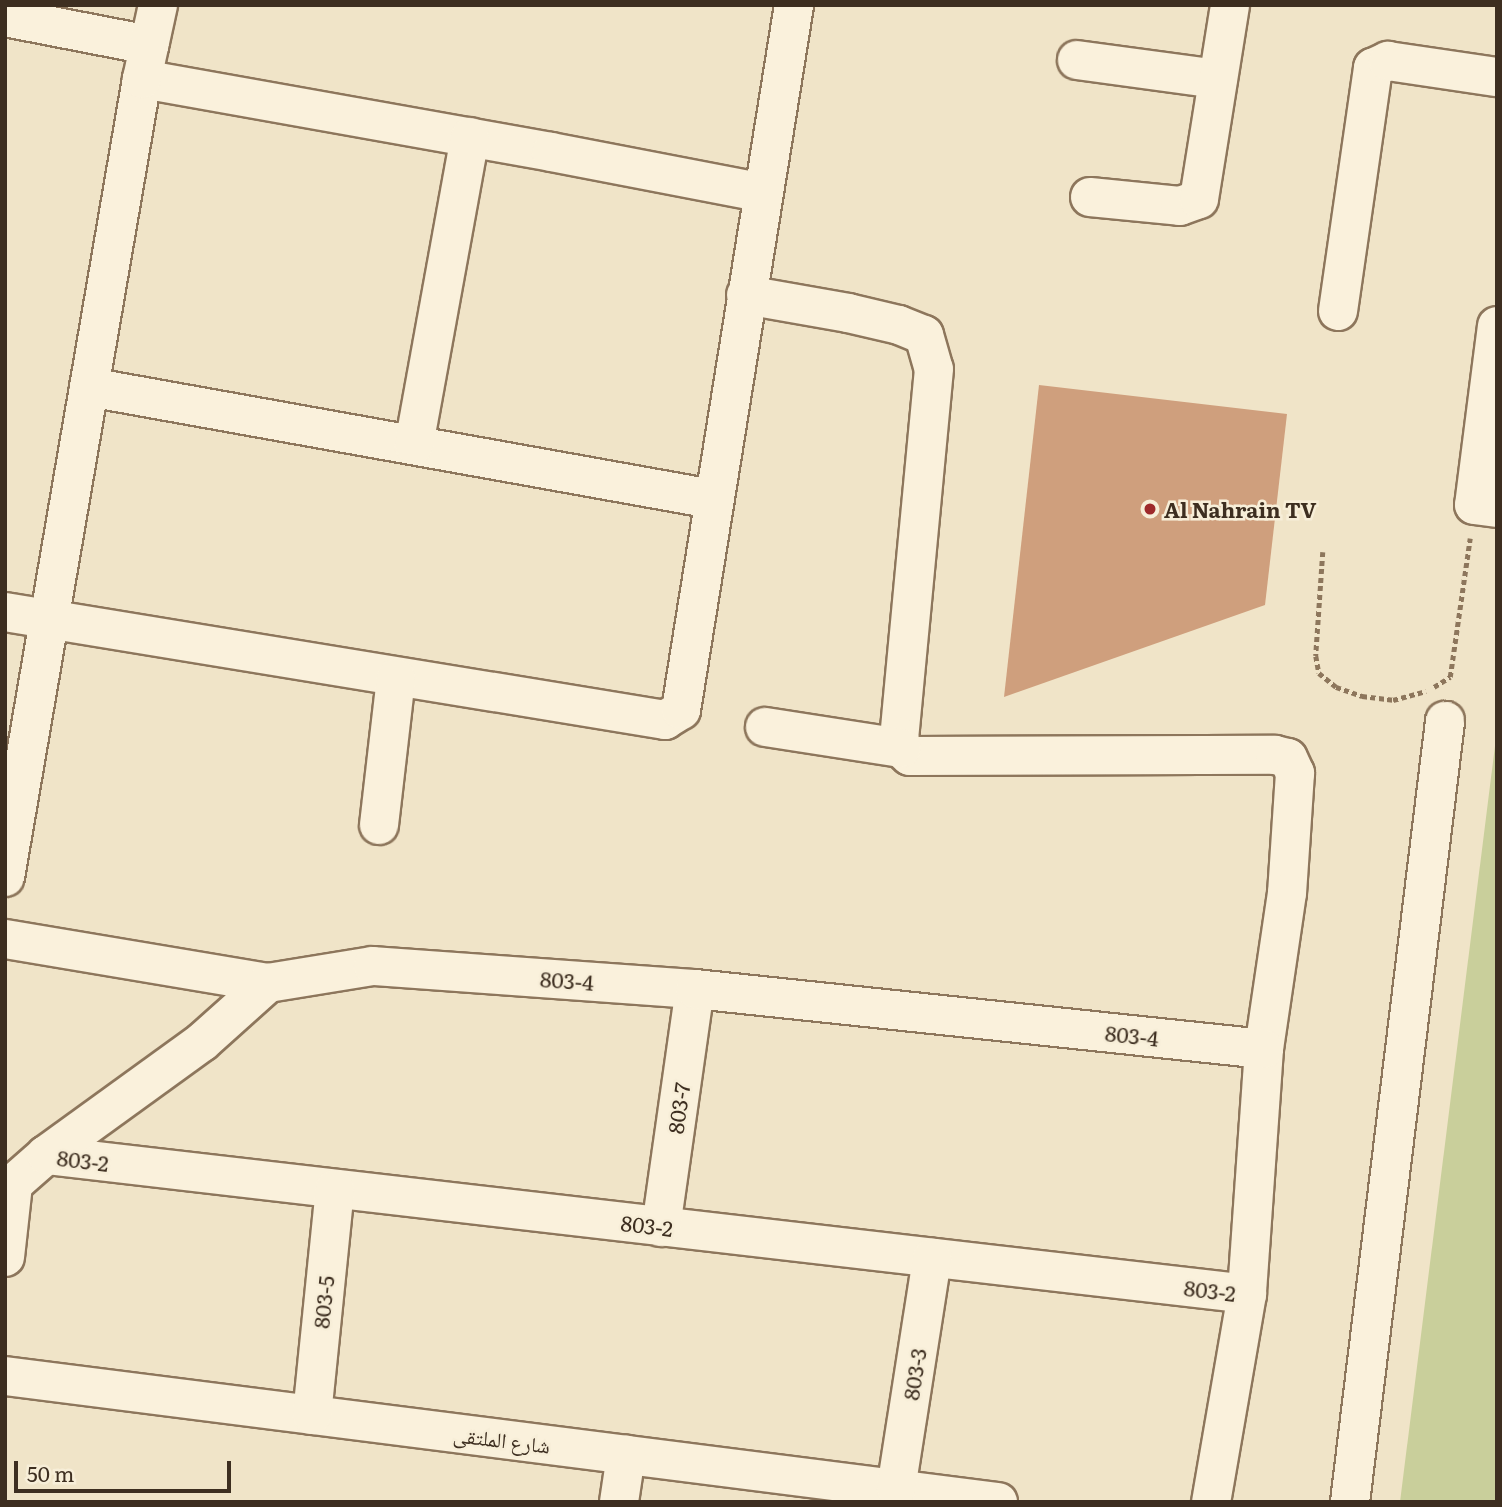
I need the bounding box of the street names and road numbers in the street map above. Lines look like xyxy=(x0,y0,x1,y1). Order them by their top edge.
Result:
street label: 803-4 xyxy=(539,966,595,994)
street label: 803-4 xyxy=(1104,1020,1160,1050)
street label: 803-7 xyxy=(662,1081,694,1135)
street label: 803-2 xyxy=(56,1144,110,1176)
street label: 803-2 xyxy=(620,1209,674,1241)
street label: 803-5 xyxy=(308,1274,338,1330)
street label: 803-2 xyxy=(1183,1274,1237,1306)
street label: 803-3 xyxy=(897,1346,931,1402)
street label: شارع الملتقى xyxy=(452,1421,552,1457)

